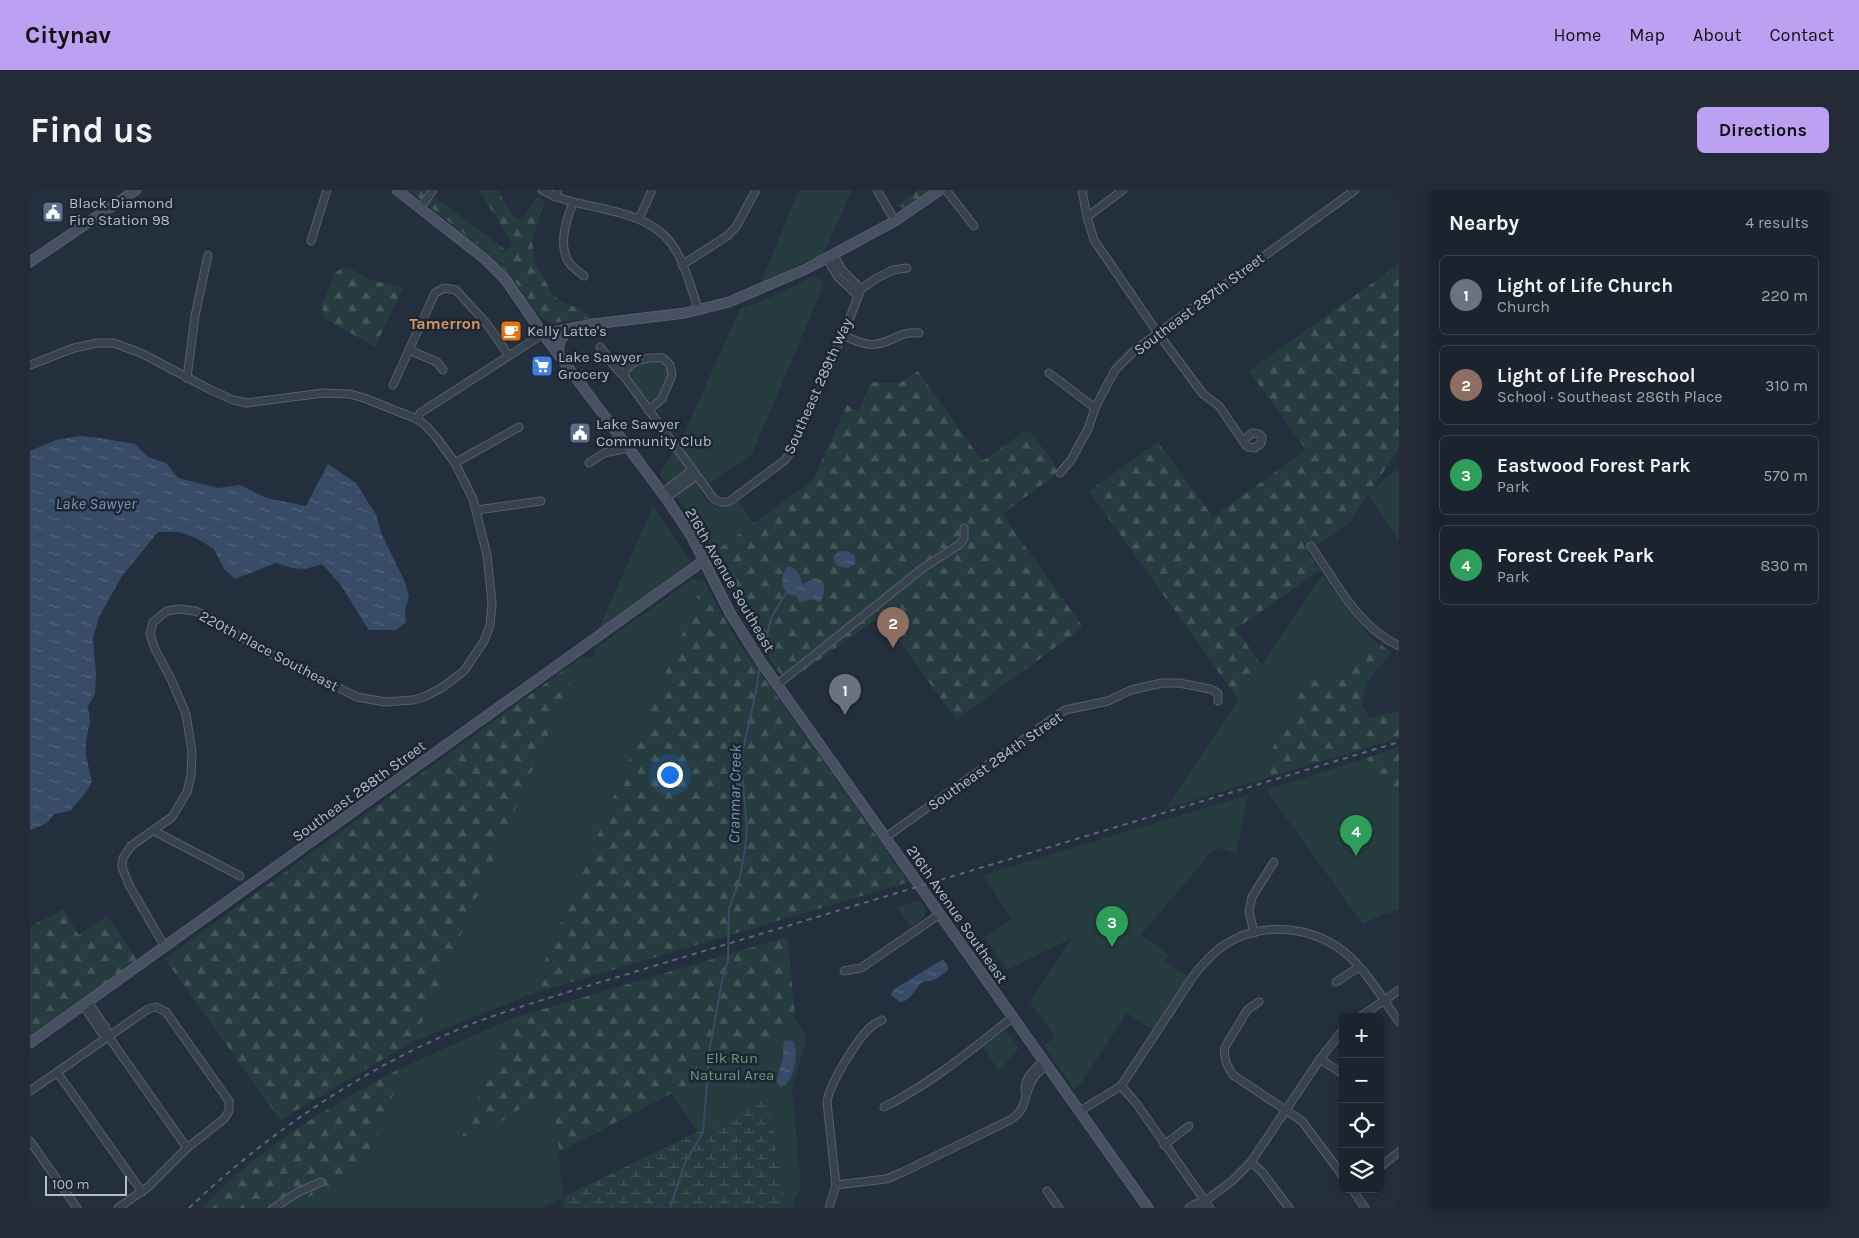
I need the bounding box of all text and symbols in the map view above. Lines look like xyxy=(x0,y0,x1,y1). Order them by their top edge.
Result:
text: Citynav xyxy=(25,21,111,49)
text: Home xyxy=(1553,24,1601,46)
text: Map xyxy=(1629,24,1665,46)
text: About xyxy=(1693,24,1742,46)
text: Contact xyxy=(1770,24,1834,46)
button: Directions xyxy=(1697,107,1829,153)
text: Find us xyxy=(30,110,153,151)
place label: Black Diamond Fire Station 98 xyxy=(69,194,173,229)
public building icon: Black Diamond Fire Station 98 xyxy=(41,200,65,224)
text: Nearby xyxy=(1449,211,1519,235)
text: 4 results xyxy=(1745,213,1809,232)
street label: Southeast 287th Street xyxy=(1130,249,1268,359)
text: Light of Life Church xyxy=(1497,275,1673,297)
text: 1 xyxy=(1463,286,1469,305)
text: 220 m xyxy=(1761,286,1808,305)
text: Church xyxy=(1497,297,1550,316)
district label: Tamerron xyxy=(409,314,481,333)
street label: Southeast 289th Way xyxy=(780,315,856,457)
cafe icon: Kelly Latte's xyxy=(499,319,523,343)
place label: Kelly Latte's xyxy=(527,322,607,340)
place label: Lake Sawyer Grocery xyxy=(558,348,642,383)
supermarket icon: Lake Sawyer Grocery xyxy=(530,354,554,378)
text: Light of Life Preschool xyxy=(1497,365,1696,387)
text: 2 xyxy=(1461,376,1471,395)
text: 310 m xyxy=(1765,376,1808,395)
text: School · Southeast 286th Place xyxy=(1497,387,1722,406)
place label: Lake Sawyer Community Club xyxy=(596,415,712,450)
public building icon: Lake Sawyer Community Club xyxy=(568,421,592,445)
text: Eastwood Forest Park xyxy=(1497,455,1690,477)
text: 3 xyxy=(1461,466,1471,485)
text: 570 m xyxy=(1763,466,1808,485)
text: Park xyxy=(1497,477,1529,496)
water label: Lake Sawyer xyxy=(56,494,137,513)
street label: 216th Avenue Southeast xyxy=(681,505,779,656)
text: Forest Creek Park xyxy=(1497,545,1654,567)
text: 4 xyxy=(1461,556,1471,575)
text: 830 m xyxy=(1760,556,1808,575)
text: Park xyxy=(1497,567,1529,586)
street label: 220th Place Southeast xyxy=(196,607,342,695)
pin: 2 xyxy=(877,607,909,648)
pin: 1 xyxy=(829,674,861,715)
street label: Southeast 284th Street xyxy=(924,708,1066,814)
street label: Southeast 288th Street xyxy=(289,736,430,845)
water label: Cranmar Creek xyxy=(724,744,745,844)
your location xyxy=(657,762,683,788)
pin: 4 xyxy=(1340,815,1372,856)
street label: 216th Avenue Southeast xyxy=(903,842,1012,987)
pin: 3 xyxy=(1096,906,1128,947)
map controls xyxy=(1339,1013,1384,1193)
button: + xyxy=(1339,1013,1384,1058)
park label: Elk Run Natural Area xyxy=(690,1049,774,1084)
button: − xyxy=(1339,1058,1384,1103)
button: locate xyxy=(1339,1103,1384,1148)
button: layers xyxy=(1339,1148,1384,1193)
scale bar xyxy=(45,1173,128,1196)
text: 100 m xyxy=(52,1176,90,1193)

